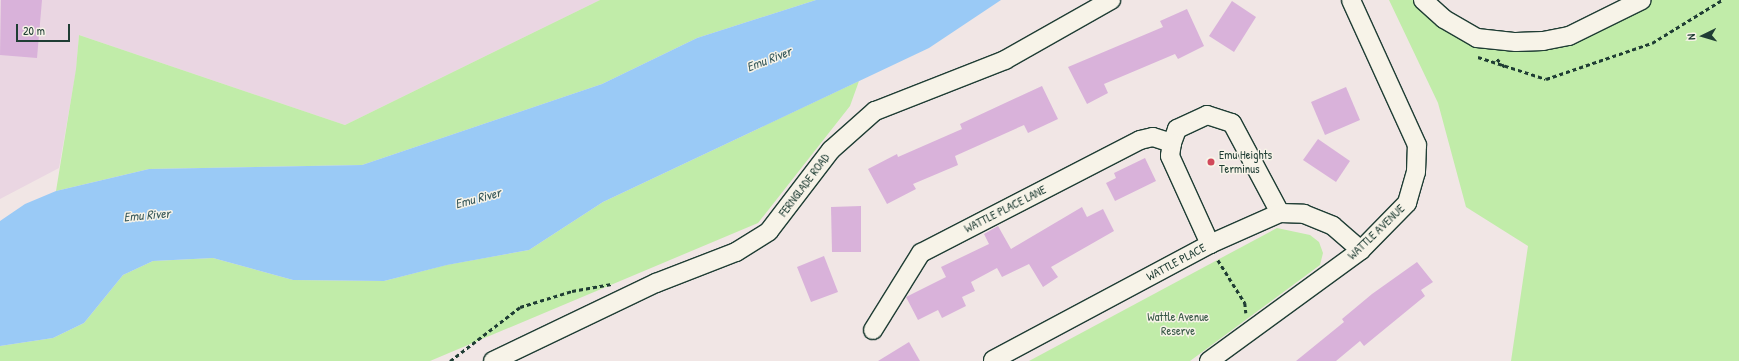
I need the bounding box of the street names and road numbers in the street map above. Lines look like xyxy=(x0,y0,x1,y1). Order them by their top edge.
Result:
street label: FERNGLADE ROAD xyxy=(776,151,832,219)
street label: WATTLE PLACE LANE xyxy=(962,182,1048,236)
street label: WATTLE AVENUE xyxy=(1345,201,1407,263)
street label: WATTLE PLACE xyxy=(1144,240,1208,284)

